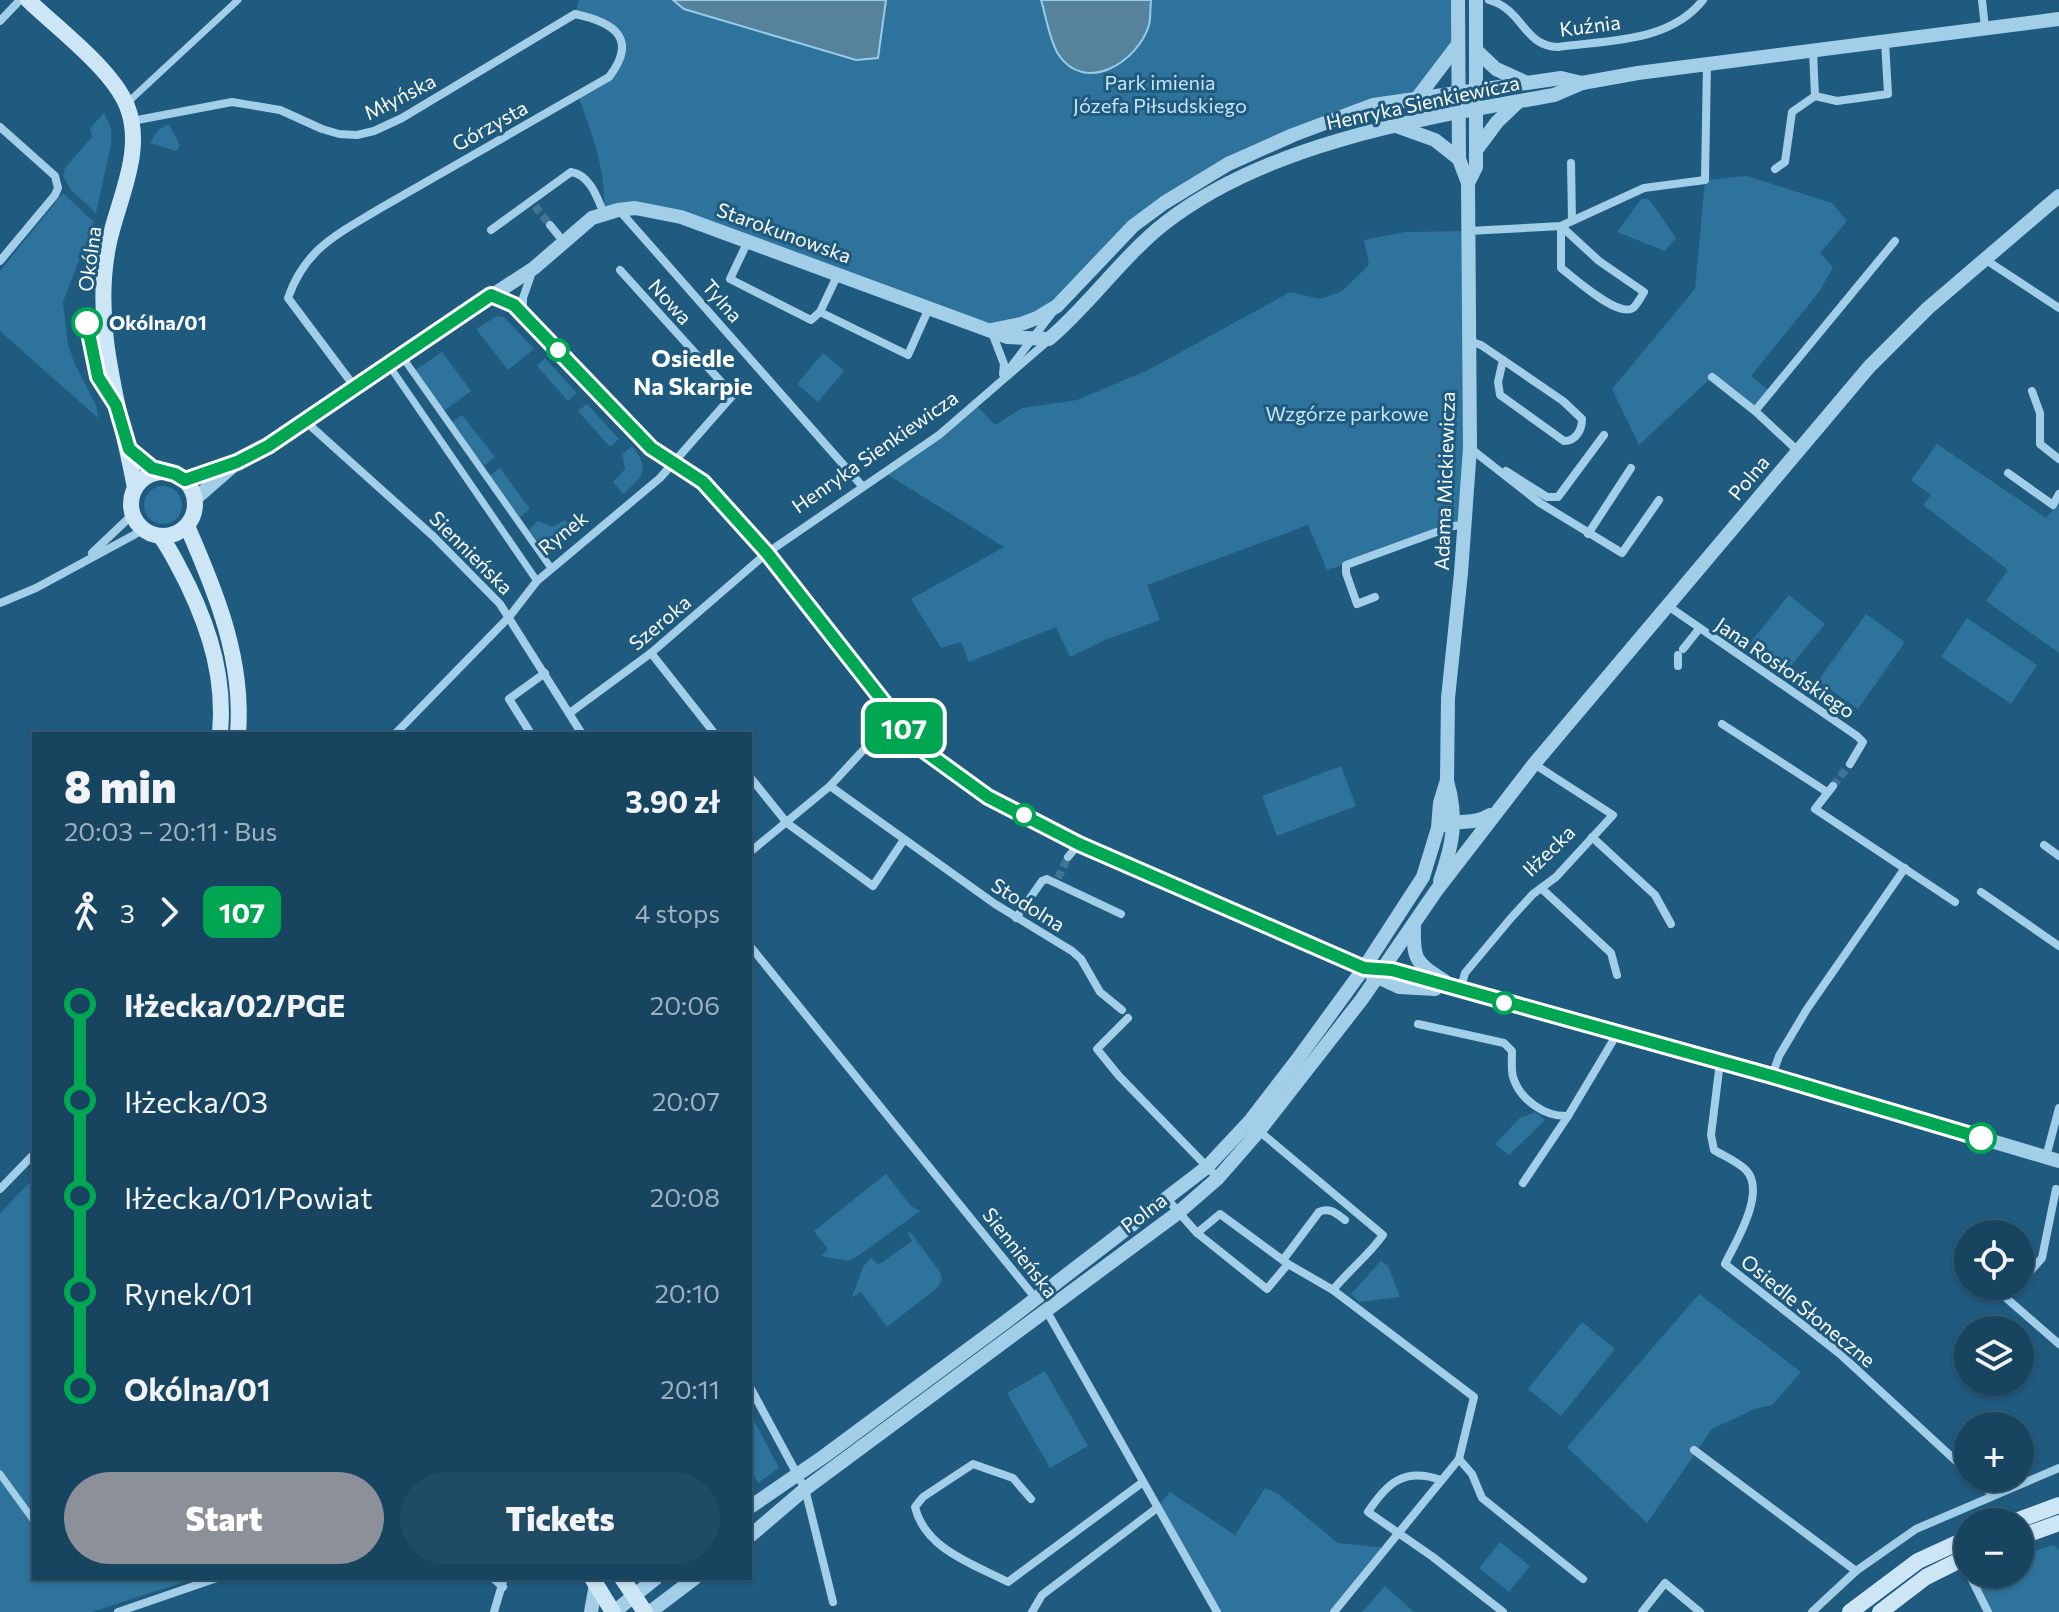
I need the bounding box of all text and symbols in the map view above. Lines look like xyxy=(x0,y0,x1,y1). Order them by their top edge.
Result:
street label: Kuźnia xyxy=(1558,9,1622,41)
street label: Młyńska xyxy=(360,68,439,124)
park label: Park imienia Józefa Piłsudskiego xyxy=(1073,70,1247,117)
street label: Henryka Sienkiewicza xyxy=(1324,70,1522,134)
street label: Górzysta xyxy=(448,95,531,156)
street label: Starokunowska xyxy=(714,197,855,267)
street label: Okólna xyxy=(73,225,105,293)
street label: Nowa xyxy=(644,274,697,329)
street label: Tylna xyxy=(698,274,748,327)
marker: Okólna/01 xyxy=(72,308,102,338)
place label: Okólna/01 xyxy=(109,310,207,334)
unlabelled marker xyxy=(547,339,569,361)
district label: Osiedle Na Skarpie xyxy=(633,343,753,400)
street label: Henryka Sienkiewicza xyxy=(787,385,962,518)
street label: Adama Mickiewicza xyxy=(1429,391,1459,571)
park label: Wzgórze parkowe xyxy=(1265,401,1429,425)
street label: Polna xyxy=(1723,450,1774,505)
street label: Rynek xyxy=(533,505,592,559)
street label: Siennieńska xyxy=(425,506,518,599)
street label: Szeroka xyxy=(624,590,695,655)
street label: Jana Rosłońskiego xyxy=(1711,612,1860,723)
line badge: 107 xyxy=(858,702,950,754)
text: 107 xyxy=(881,711,927,745)
text: 8 min xyxy=(64,758,177,812)
text: 3.90 zł xyxy=(625,782,720,819)
unlabelled marker xyxy=(1013,804,1035,826)
text: 20:03 – 20:11 · Bus xyxy=(64,815,277,846)
street label: Iłżecka xyxy=(1517,820,1579,881)
street label: Stodolna xyxy=(987,872,1070,936)
icon: walk xyxy=(64,890,108,934)
icon: forward xyxy=(147,890,191,934)
text: 107 xyxy=(219,895,265,929)
text: 3 xyxy=(120,897,135,928)
text: 4 stops xyxy=(635,897,720,928)
text: Iłżecka/02/PGE xyxy=(124,986,345,1023)
text: 20:06 xyxy=(650,989,720,1020)
unlabelled marker xyxy=(1493,992,1515,1014)
text: Iłżecka/03 xyxy=(124,1082,268,1119)
text: 20:07 xyxy=(652,1085,720,1116)
unlabelled marker xyxy=(1966,1123,1996,1153)
text: Iłżecka/01/Powiat xyxy=(124,1178,373,1215)
text: 20:08 xyxy=(650,1181,720,1212)
street label: Polna xyxy=(1116,1187,1171,1237)
street label: Siennieńska xyxy=(978,1202,1063,1302)
map controls xyxy=(1954,1220,2034,1588)
button: locate xyxy=(1954,1220,2034,1300)
street label: Osiedle Słoneczne xyxy=(1737,1249,1881,1372)
text: Rynek/01 xyxy=(124,1274,254,1311)
text: 20:10 xyxy=(654,1277,720,1308)
button: layers xyxy=(1954,1316,2034,1396)
text: Okólna/01 xyxy=(124,1370,271,1407)
text: 20:11 xyxy=(660,1373,720,1404)
button: + xyxy=(1954,1412,2034,1492)
button: Start xyxy=(64,1472,384,1564)
button: Tickets xyxy=(400,1472,720,1564)
button: − xyxy=(1954,1508,2034,1588)

